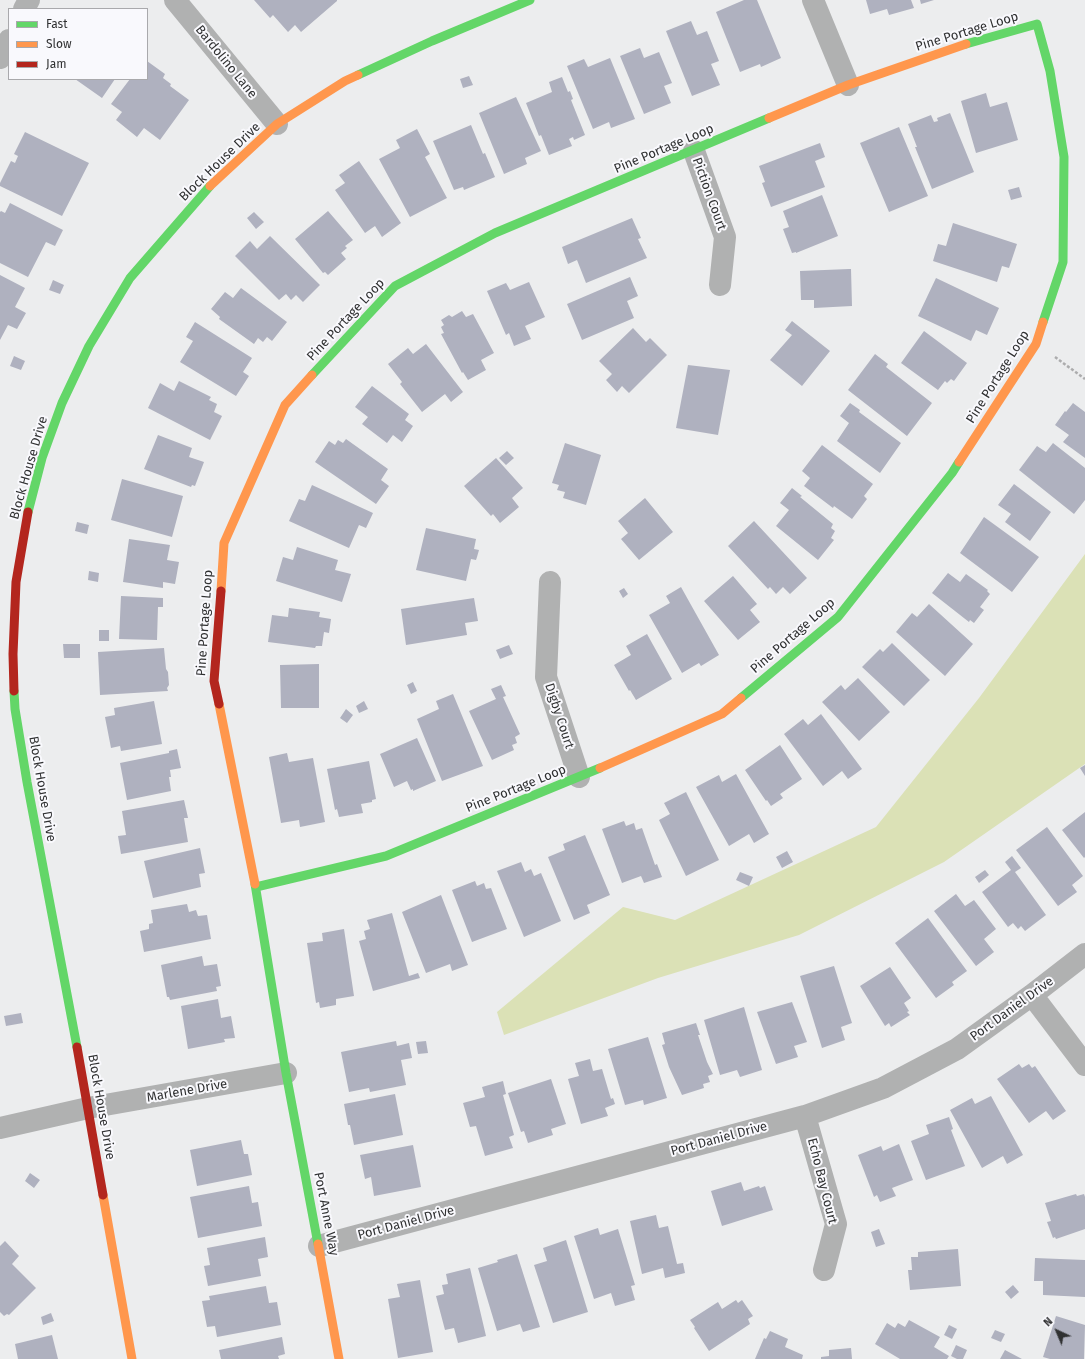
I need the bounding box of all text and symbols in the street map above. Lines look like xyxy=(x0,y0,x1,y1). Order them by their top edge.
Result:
legend xyxy=(8,8,148,80)
street label: Pine Portage Loop xyxy=(914,9,1020,55)
text: Fast xyxy=(46,17,68,31)
street label: Bardolino Lane xyxy=(192,22,260,102)
text: Slow xyxy=(46,37,72,51)
text: Jam xyxy=(46,57,66,71)
street label: Block House Drive xyxy=(176,119,264,205)
street label: Pine Portage Loop xyxy=(612,121,716,177)
street label: Piction Court xyxy=(689,155,729,233)
street label: Pine Portage Loop xyxy=(304,276,388,364)
street label: Pine Portage Loop xyxy=(963,328,1033,426)
street label: Block House Drive xyxy=(7,415,51,521)
street label: Pine Portage Loop xyxy=(193,569,217,677)
street label: Pine Portage Loop xyxy=(748,595,838,677)
street label: Digby Court xyxy=(541,681,577,751)
street label: Block House Drive xyxy=(25,735,59,843)
street label: Pine Portage Loop xyxy=(464,762,568,816)
street label: Port Daniel Drive xyxy=(967,973,1057,1045)
street label: Block House Drive xyxy=(84,1053,118,1161)
street label: Marlene Drive xyxy=(145,1076,229,1106)
street label: Port Daniel Drive xyxy=(669,1119,769,1159)
street label: Echo Bay Court xyxy=(804,1136,840,1226)
street label: Port Anne Way xyxy=(310,1171,342,1257)
street label: Port Daniel Drive xyxy=(356,1203,456,1243)
north arrow xyxy=(1037,1311,1077,1351)
text: N xyxy=(1041,1315,1055,1329)

